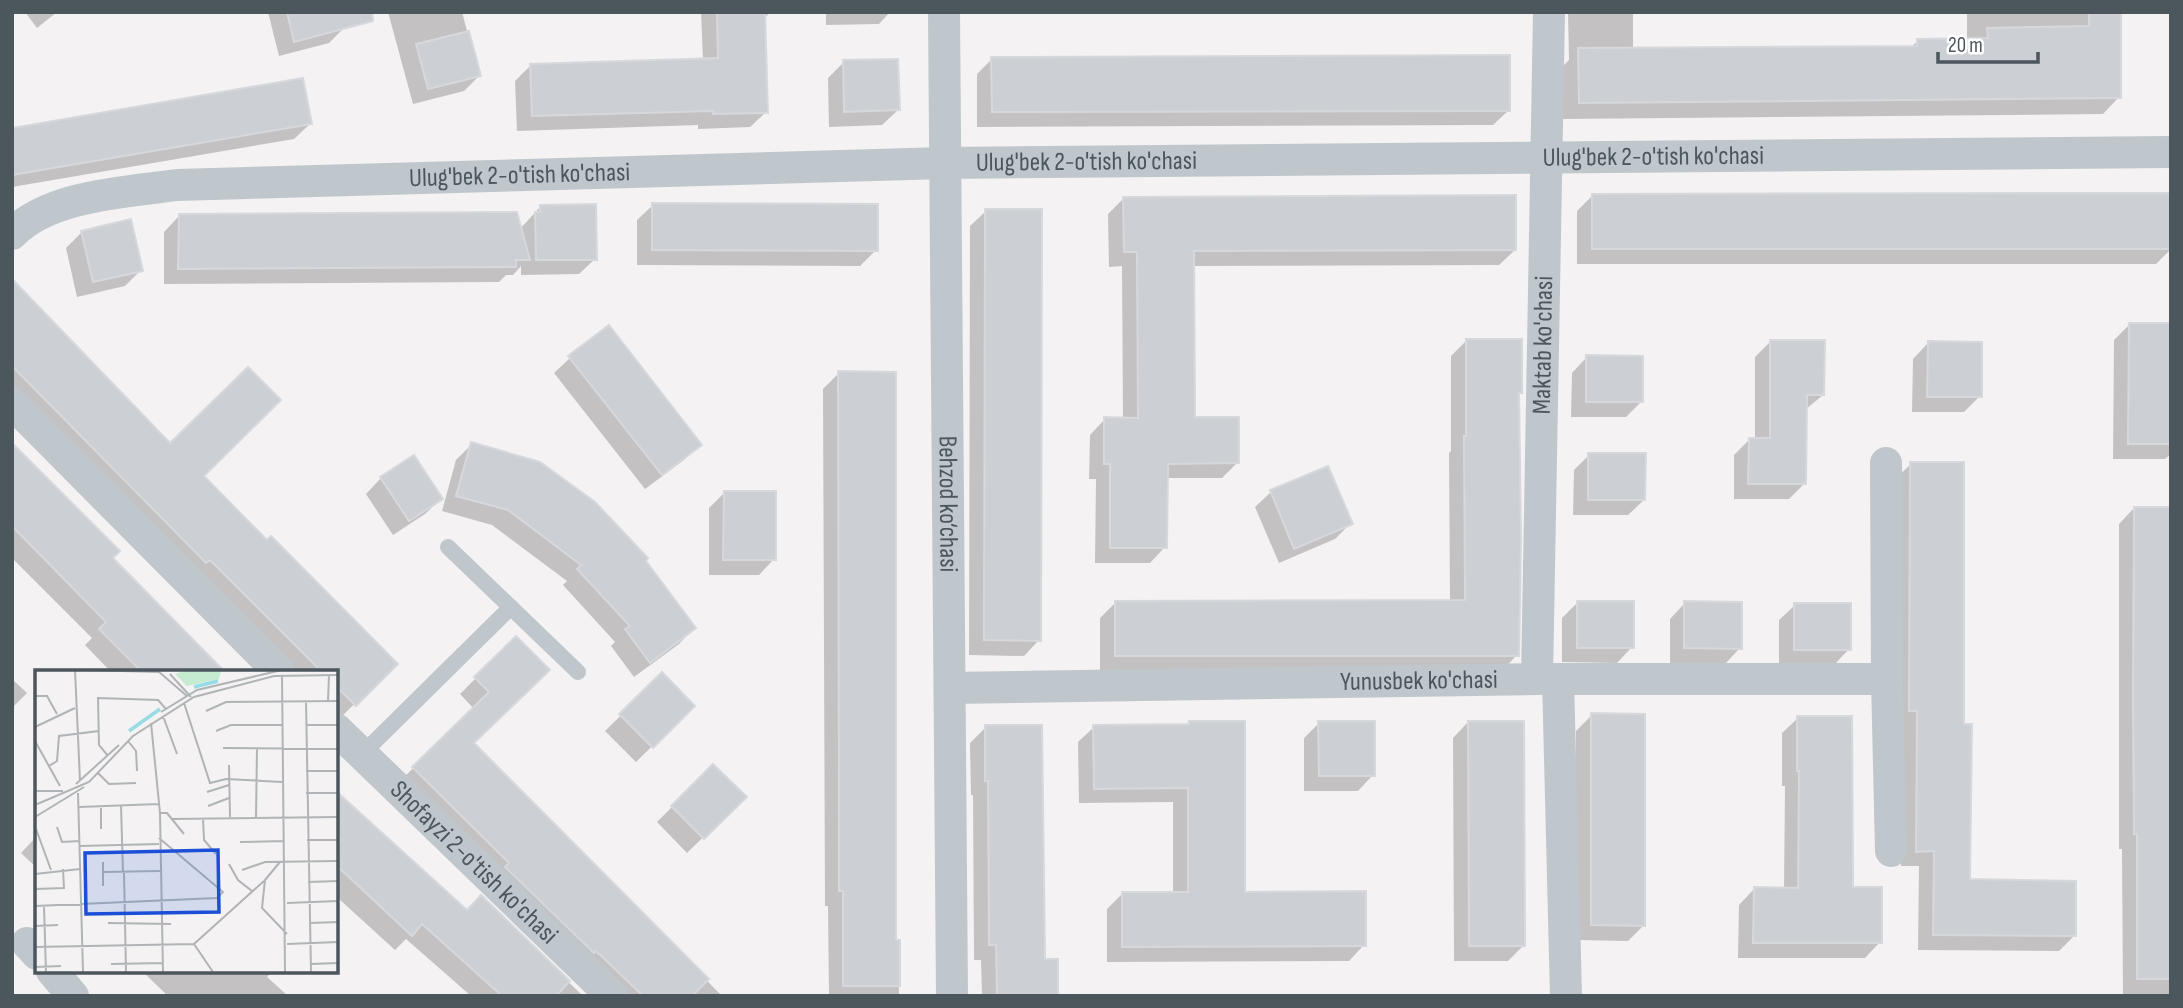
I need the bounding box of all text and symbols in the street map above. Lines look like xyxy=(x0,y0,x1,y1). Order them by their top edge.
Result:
scale bar xyxy=(1938,21,2038,65)
text: 20 m xyxy=(1948,33,1983,58)
street label: Ulug'bek 2-o'tish ko'chasi xyxy=(1543,140,1764,173)
street label: Ulug'bek 2-o'tish ko'chasi xyxy=(976,145,1197,178)
street label: Ulug'bek 2-o'tish ko'chasi xyxy=(409,157,631,194)
street label: Maktab ko'chasi xyxy=(1526,276,1560,415)
street label: Behzod ko‘chasi xyxy=(932,435,964,572)
street label: Yunusbek ko'chasi xyxy=(1340,664,1498,698)
inset map xyxy=(35,670,338,973)
street label: Shofayzi 2-o'tish ko'chasi xyxy=(384,774,564,951)

